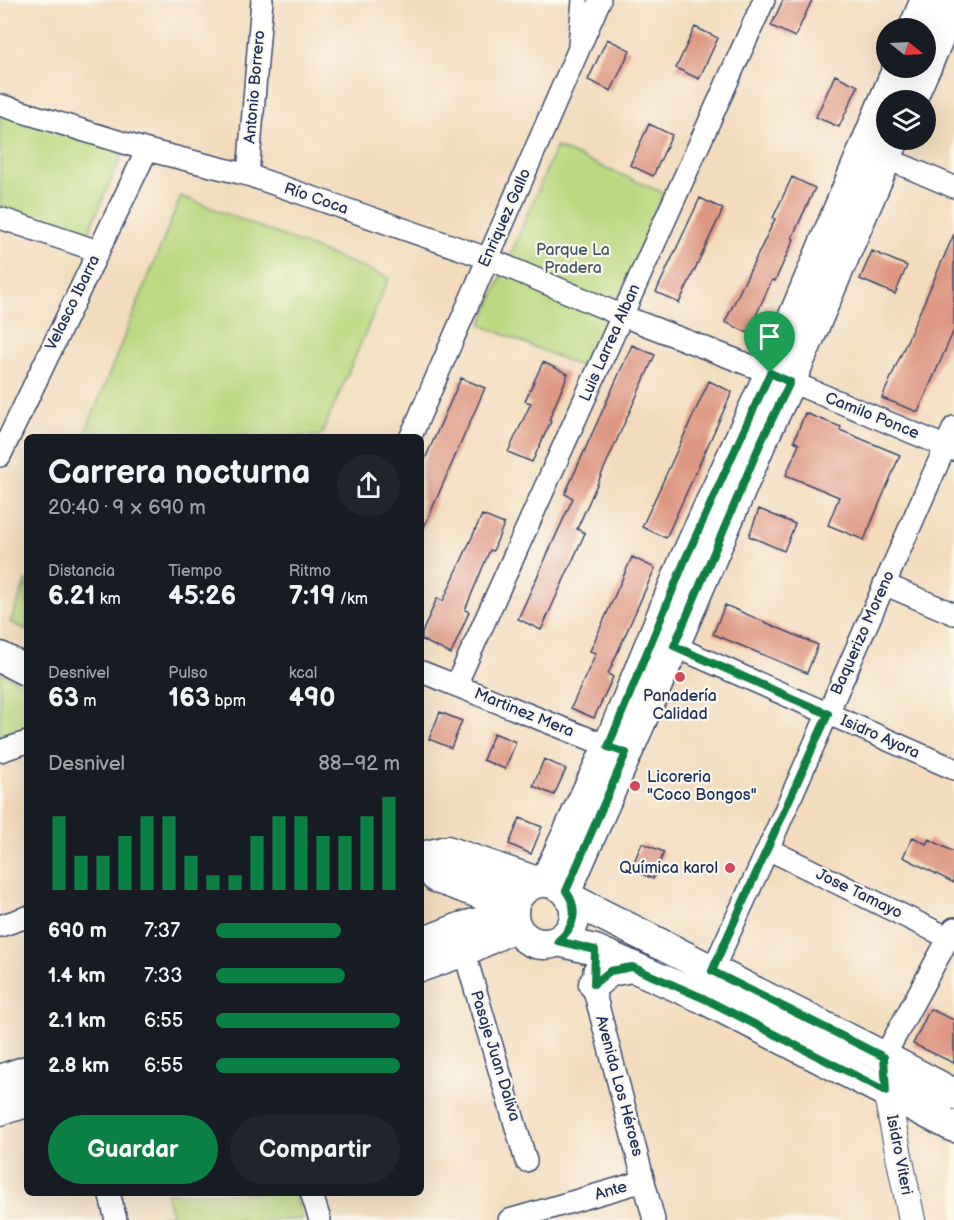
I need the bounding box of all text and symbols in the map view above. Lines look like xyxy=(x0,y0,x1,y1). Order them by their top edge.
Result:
north arrow xyxy=(876,18,936,78)
map controls xyxy=(876,18,936,150)
street label: Antonio Borrero xyxy=(241,29,269,145)
button: layers xyxy=(876,90,936,150)
street label: Enriquez Gallo xyxy=(475,166,535,270)
street label: Río Coca xyxy=(281,179,351,219)
park label: Parque La Pradera xyxy=(536,241,610,278)
street label: Velasco Ibarra xyxy=(42,252,104,354)
street label: Luis Larrea Alban xyxy=(576,281,644,405)
pin xyxy=(744,311,795,373)
icon: arrive xyxy=(753,320,786,353)
street label: Camilo Ponce xyxy=(822,388,922,444)
text: Carrera nocturna xyxy=(48,453,310,493)
button: share xyxy=(337,454,400,517)
text: 20:40 · 9 × 690 m xyxy=(48,496,206,520)
text: Distancia xyxy=(48,562,115,581)
text: Tiempo xyxy=(168,562,222,581)
text: Ritmo xyxy=(289,562,331,581)
street label: Baquerizo Moreno xyxy=(827,568,899,698)
text: 6.21 xyxy=(48,581,95,612)
text: 45:26 xyxy=(168,581,236,612)
text: 7:19 xyxy=(289,581,335,612)
text: km xyxy=(95,590,121,609)
text: /km xyxy=(335,590,368,609)
text: Desnivel xyxy=(48,664,110,683)
text: Pulso xyxy=(168,664,208,683)
text: kcal xyxy=(289,664,317,683)
marker: Panadería Calidad xyxy=(673,670,687,684)
text: 63 xyxy=(48,683,79,714)
text: 163 xyxy=(168,683,210,714)
text: 490 xyxy=(289,683,335,714)
street label: Martinez Mera xyxy=(471,684,577,742)
place label: Panadería Calidad xyxy=(643,687,717,724)
text: m xyxy=(79,692,97,711)
text: bpm xyxy=(210,692,246,711)
street label: Isidro Ayora xyxy=(837,711,923,763)
text: Desnivel xyxy=(48,752,125,776)
text: 88–92 m xyxy=(318,752,400,776)
place label: Licoreria "Coco Bongos" xyxy=(647,768,757,805)
marker: Licoreria "Coco Bongos" xyxy=(628,779,642,793)
place label: Química karol xyxy=(619,859,718,878)
marker: Química karol xyxy=(723,861,737,875)
street label: Jose Tamayo xyxy=(813,865,905,923)
text: 690 m xyxy=(48,919,107,943)
text: 7:37 xyxy=(144,919,180,943)
text: 1.4 km xyxy=(48,964,106,988)
text: 7:33 xyxy=(144,964,182,988)
street label: Pasaje Juan Daliva xyxy=(466,988,524,1124)
text: 2.1 km xyxy=(48,1009,106,1033)
text: 6:55 xyxy=(144,1009,183,1033)
street label: Avenida Los Héroes xyxy=(591,1014,647,1159)
text: 2.8 km xyxy=(48,1054,109,1078)
text: 6:55 xyxy=(144,1054,183,1078)
street label: Isidro Viteri xyxy=(882,1113,916,1197)
button: Guardar xyxy=(48,1115,218,1184)
button: Compartir xyxy=(230,1115,400,1184)
street label: Ante xyxy=(593,1177,630,1205)

